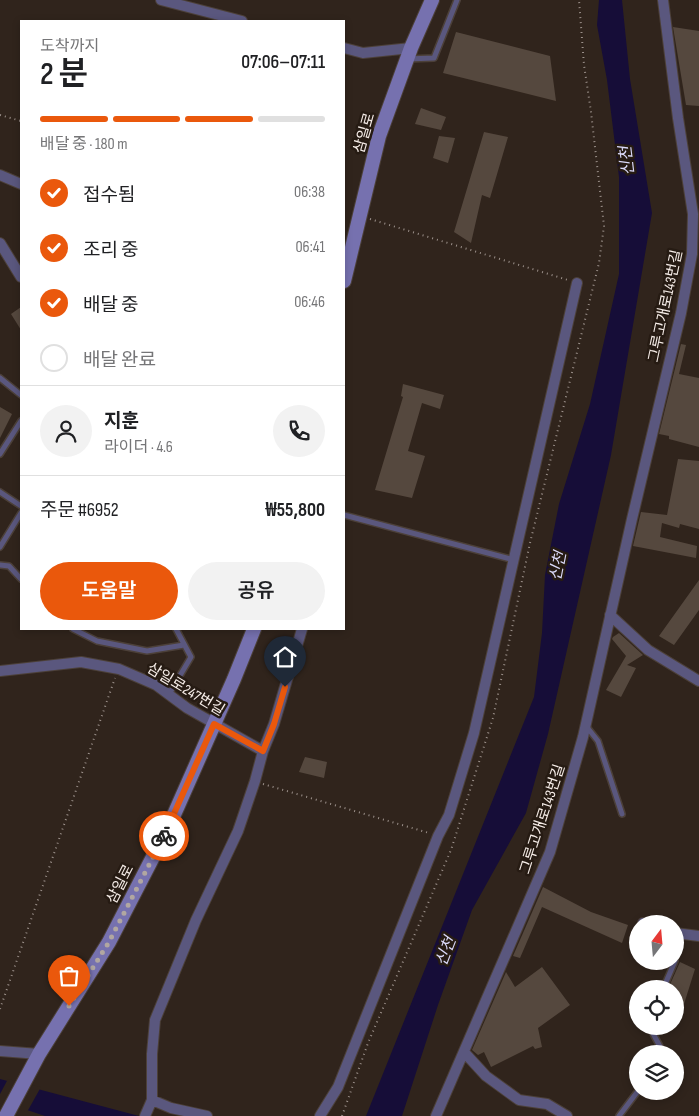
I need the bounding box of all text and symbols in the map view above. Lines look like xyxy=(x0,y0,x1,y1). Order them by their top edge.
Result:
text: 도착까지 xyxy=(40,37,99,56)
text: 07:06–07:11 xyxy=(241,51,325,74)
text: 2 분 xyxy=(40,55,88,94)
street label: 삼일로 xyxy=(350,111,379,156)
text: 배달 중 · 180 m xyxy=(40,135,128,154)
water label: 신천 xyxy=(616,143,639,177)
icon: check xyxy=(40,179,68,207)
text: 06:38 xyxy=(294,183,325,202)
text: 접수됨 xyxy=(83,184,135,207)
icon: check xyxy=(40,234,68,262)
text: 06:41 xyxy=(295,238,325,257)
text: 조리 중 xyxy=(83,239,138,262)
street label: 그루고개로143번길 xyxy=(644,248,687,364)
icon: check xyxy=(40,289,68,317)
text: 06:46 xyxy=(294,293,325,312)
text: 배달 중 xyxy=(83,294,138,317)
text: 배달 완료 xyxy=(83,349,156,372)
button: person xyxy=(40,405,92,457)
button: phone xyxy=(273,405,325,457)
text: 지훈 xyxy=(104,410,139,433)
text: 라이더 · 4.6 xyxy=(104,438,173,457)
text: 주문 #6952 xyxy=(40,499,119,522)
text: ₩55,800 xyxy=(266,499,325,522)
water label: 신천 xyxy=(546,548,571,583)
button: 도움말 xyxy=(40,562,178,620)
button: 공유 xyxy=(188,562,325,620)
pin xyxy=(264,636,306,687)
icon: home xyxy=(271,643,299,671)
street label: 삼일로247번길 xyxy=(143,659,228,720)
street label: 그루고개로143번길 xyxy=(516,762,569,877)
courier xyxy=(139,811,189,861)
icon: bike xyxy=(150,822,178,850)
street label: 삼일로 xyxy=(103,861,138,907)
north arrow xyxy=(629,915,684,970)
map controls xyxy=(629,915,684,1100)
water label: 신천 xyxy=(432,932,461,969)
pin xyxy=(48,955,90,1006)
icon: bag xyxy=(55,962,83,990)
button: locate xyxy=(629,980,684,1035)
button: layers xyxy=(629,1045,684,1100)

